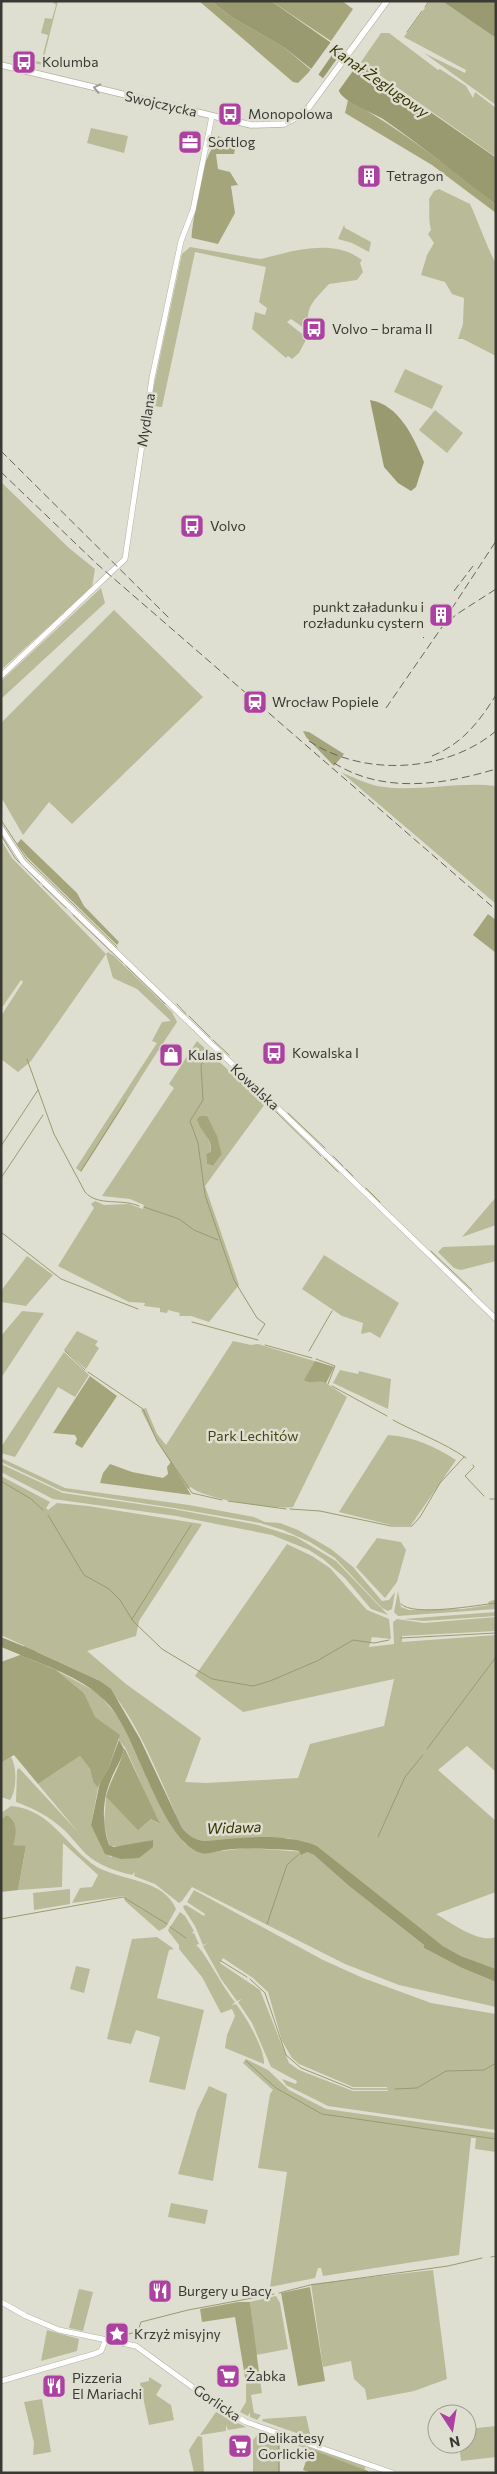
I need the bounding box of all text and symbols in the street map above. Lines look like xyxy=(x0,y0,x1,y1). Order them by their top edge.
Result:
water label: Kanał Żeglugowy xyxy=(327,39,433,122)
bus stop icon: Kolumba xyxy=(11,49,37,75)
place label: Kolumba xyxy=(42,53,98,70)
one-way arrow xyxy=(92,83,101,94)
street label: Swojczycka xyxy=(123,87,199,120)
bus stop icon: Monopolowa xyxy=(217,101,243,127)
place label: Monopolowa xyxy=(248,105,333,122)
office icon: Softlog xyxy=(177,129,203,155)
place label: Softlog xyxy=(208,133,256,150)
building icon: Tetragon xyxy=(356,163,382,189)
place label: Tetragon xyxy=(386,167,444,184)
bus stop icon: Volvo – brama II xyxy=(301,316,327,342)
place label: Volvo – brama II xyxy=(332,320,433,337)
street label: Mydlana xyxy=(133,392,158,448)
bus stop icon: Volvo xyxy=(179,513,205,539)
place label: Volvo xyxy=(210,517,246,534)
place label: punkt załadunku i rozładunku cystern xyxy=(303,598,424,631)
building icon: punkt załadunku i rozładunku cystern xyxy=(428,602,454,628)
station icon: Wrocław Popiele xyxy=(242,689,268,715)
place label: Wrocław Popiele xyxy=(272,693,379,710)
bus stop icon: Kowalska I xyxy=(261,1040,287,1066)
shop icon: Kulas xyxy=(158,1042,184,1068)
place label: Kowalska I xyxy=(292,1044,359,1061)
place label: Kulas xyxy=(188,1046,222,1063)
street label: Kowalska xyxy=(228,1060,283,1113)
park label: Park Lechitów xyxy=(208,1427,298,1444)
water label: Widawa xyxy=(206,1817,262,1837)
restaurant icon: Burgery u Bacy xyxy=(147,2278,173,2304)
place label: Burgery u Bacy xyxy=(178,2282,272,2299)
place icon: Krzyż misyjny xyxy=(104,2321,130,2347)
place label: Krzyż misyjny xyxy=(134,2325,221,2342)
supermarket icon: Żabka xyxy=(215,2363,241,2389)
place label: Żabka xyxy=(246,2367,286,2384)
place label: Pizzeria El Mariachi xyxy=(72,2369,142,2402)
restaurant icon: Pizzeria El Mariachi xyxy=(41,2373,67,2399)
street label: Gorlicka xyxy=(190,2381,244,2425)
north arrow xyxy=(427,2404,477,2454)
place label: Delikatesy Gorlickie xyxy=(258,2429,324,2462)
supermarket icon: Delikatesy Gorlickie xyxy=(227,2433,253,2459)
text: N xyxy=(448,2433,462,2452)

